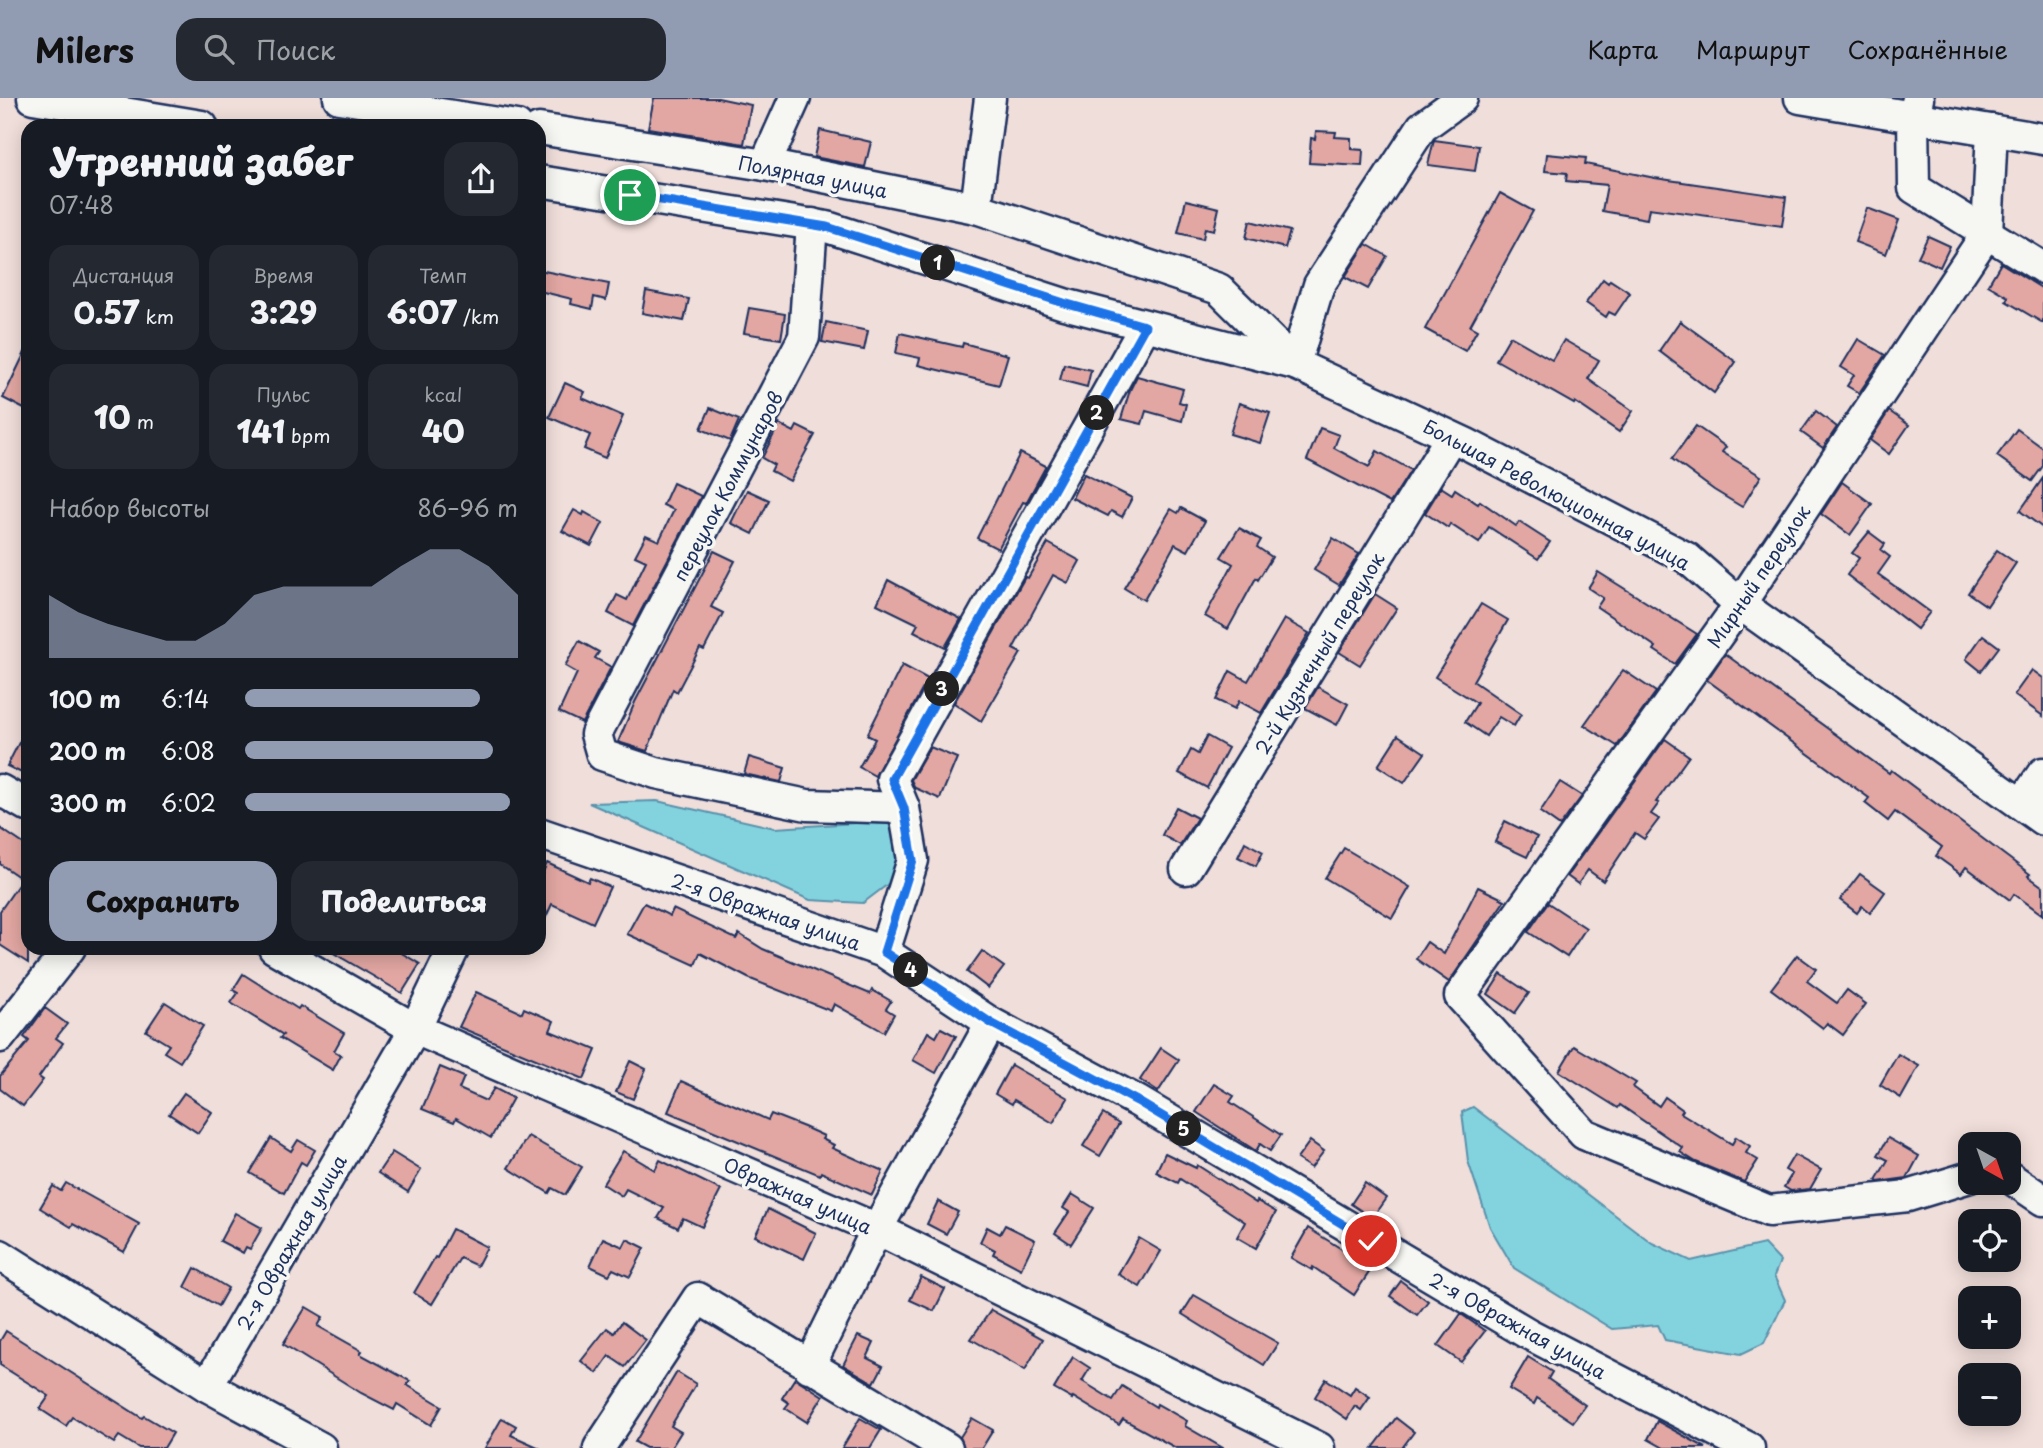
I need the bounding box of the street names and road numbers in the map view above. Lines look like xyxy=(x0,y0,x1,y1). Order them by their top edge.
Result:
street label: Полярная улица xyxy=(736,148,890,204)
street label: переулок Коммунаров xyxy=(665,386,789,586)
street label: Большая Революционная улица xyxy=(1419,412,1695,576)
street label: Мирный переулок xyxy=(1700,498,1817,653)
street label: 2-й Кузнечный переулок xyxy=(1247,546,1391,759)
street label: 2-я Овражная улица xyxy=(668,865,864,957)
street label: 2-я Овражная улица xyxy=(229,1149,353,1335)
street label: Овражная улица xyxy=(719,1150,877,1240)
street label: 2-я Овражная улица xyxy=(1424,1265,1612,1385)

